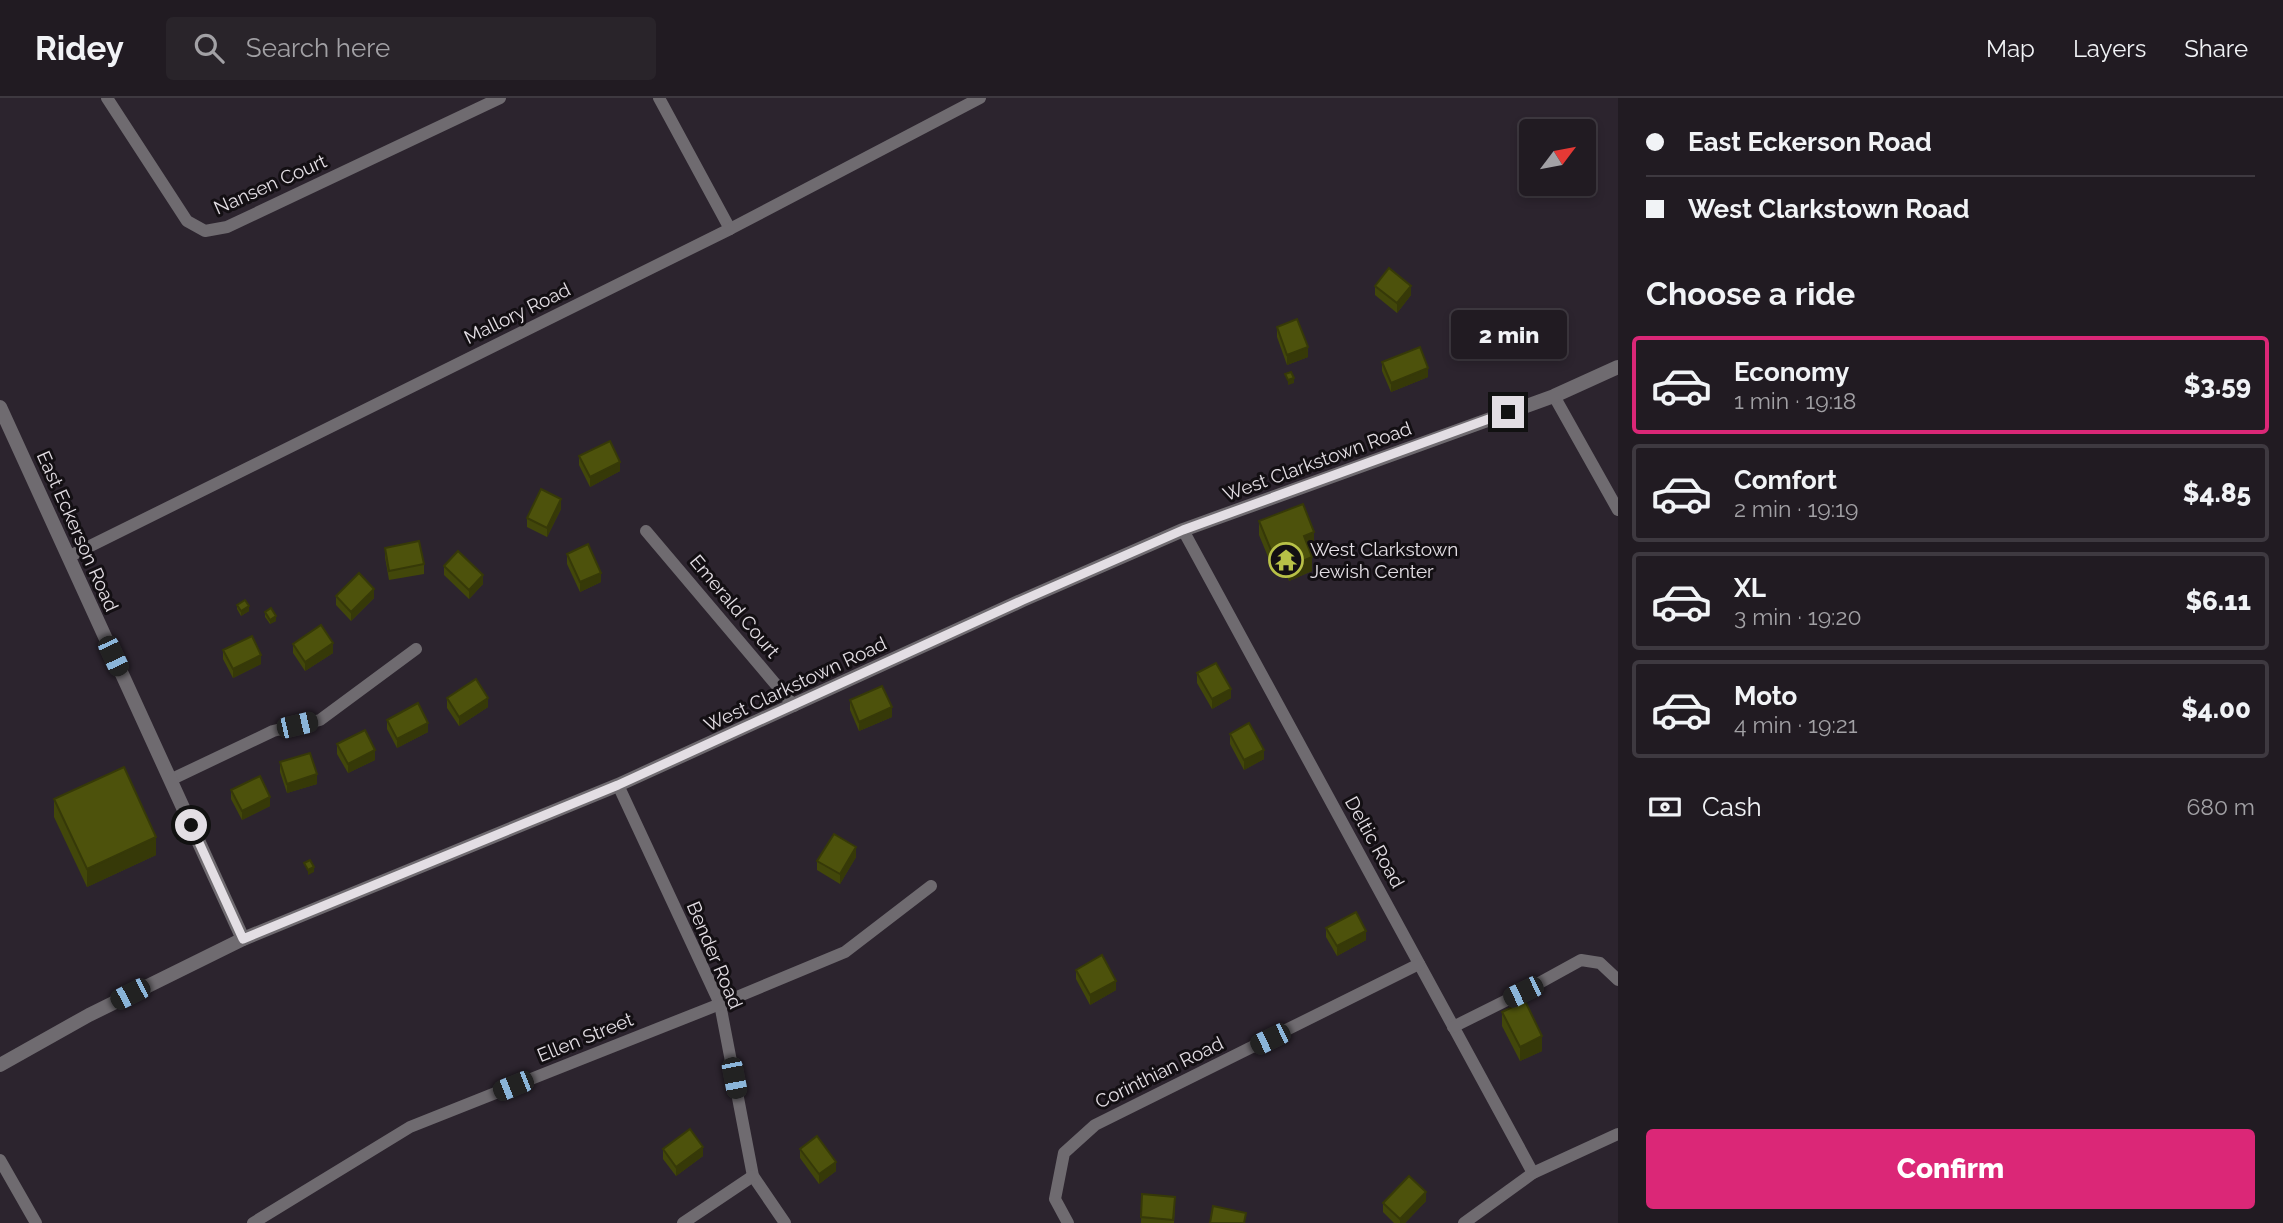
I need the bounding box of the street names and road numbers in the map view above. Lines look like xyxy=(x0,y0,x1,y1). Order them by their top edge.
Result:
street label: Nansen Court xyxy=(210,149,330,219)
street label: Mallory Road xyxy=(460,278,574,348)
street label: West Clarkstown Road xyxy=(1220,417,1414,505)
street label: East Eckerson Road xyxy=(33,447,123,615)
street label: Emerald Court xyxy=(686,550,785,662)
street label: West Clarkstown Road xyxy=(700,632,890,736)
street label: Deltic Road xyxy=(1341,792,1409,892)
street label: Bender Road xyxy=(683,898,747,1012)
street label: Ellen Street xyxy=(534,1008,637,1066)
street label: Corinthian Road xyxy=(1091,1032,1227,1112)

